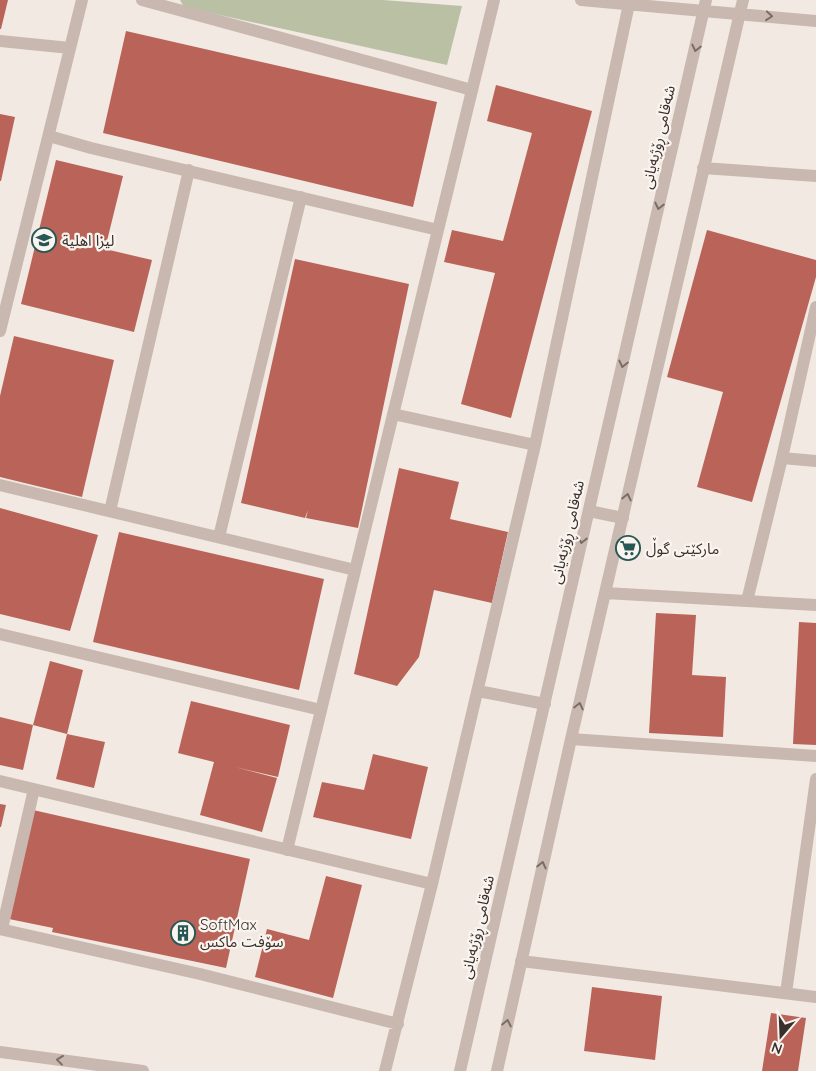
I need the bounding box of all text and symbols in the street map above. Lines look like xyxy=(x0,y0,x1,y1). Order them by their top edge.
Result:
one-way arrow xyxy=(766,11,774,22)
one-way arrow xyxy=(691,43,701,52)
street label: شەقامی ڕۆژبەیانی xyxy=(637,83,682,191)
one-way arrow xyxy=(654,201,665,210)
school or university icon: ليزا اهلية xyxy=(31,227,57,253)
place label: ليزا اهلية xyxy=(62,231,114,250)
one-way arrow xyxy=(618,360,629,369)
street label: شەقامی ڕۆژبەیانی xyxy=(546,478,591,586)
one-way arrow xyxy=(621,492,632,501)
one-way arrow xyxy=(577,535,588,544)
supermarket icon: مارکێتی گوڵ xyxy=(615,535,641,561)
place label: مارکێتی گوڵ xyxy=(646,537,719,558)
one-way arrow xyxy=(573,702,583,711)
one-way arrow xyxy=(537,860,547,869)
street label: شەقامی ڕۆژبەیانی xyxy=(456,873,501,981)
place label: SoftMax سۆفت ماکس xyxy=(200,915,284,951)
building icon: SoftMax سۆفت ماکس xyxy=(170,920,196,946)
north arrow xyxy=(756,1011,806,1061)
one-way arrow xyxy=(501,1019,512,1028)
text: N xyxy=(769,1038,785,1058)
one-way arrow xyxy=(56,1055,64,1066)

